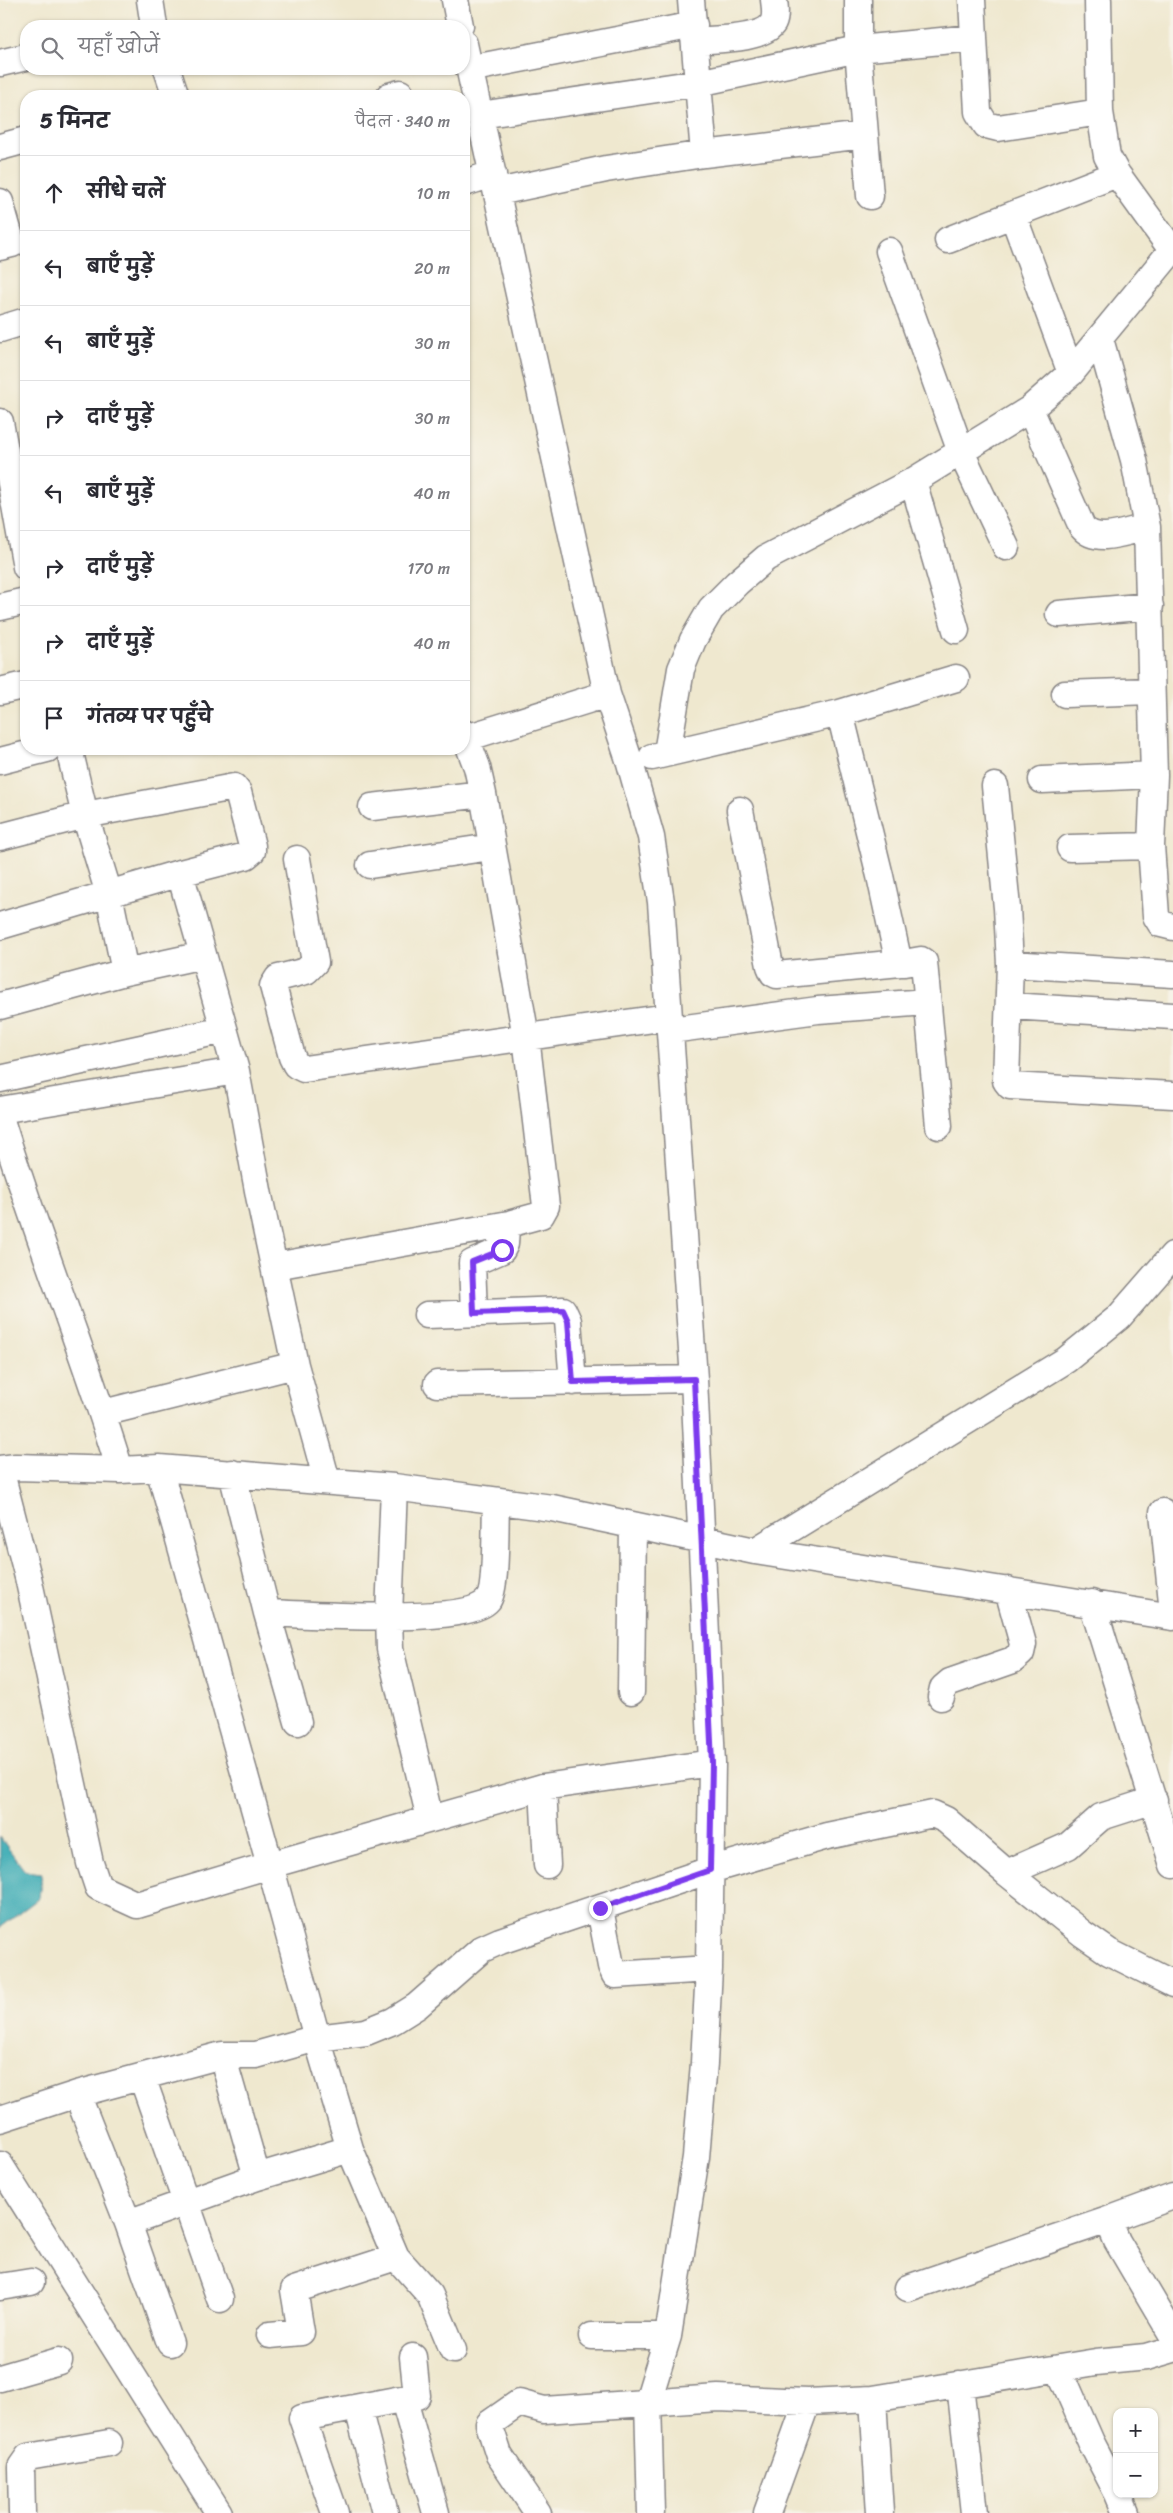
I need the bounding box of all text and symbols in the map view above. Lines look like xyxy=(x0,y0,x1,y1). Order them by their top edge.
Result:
search box xyxy=(20,20,470,75)
text: यहाँ खोजें xyxy=(78,30,160,63)
icon: search xyxy=(38,34,66,62)
text: 5 मिनट xyxy=(40,102,109,140)
text: पैदल · 340 m xyxy=(355,107,450,136)
text: सीधे चलें xyxy=(87,175,165,208)
icon: ahead xyxy=(40,179,68,207)
text: 10 m xyxy=(417,179,450,208)
text: बाएँ मुड़ें xyxy=(87,250,154,283)
icon: left xyxy=(40,254,68,282)
text: 20 m xyxy=(414,254,450,283)
text: बाएँ मुड़ें xyxy=(87,325,154,358)
icon: left xyxy=(40,329,68,357)
text: 30 m xyxy=(415,329,450,358)
text: दाएँ मुड़ें xyxy=(87,400,153,433)
icon: right xyxy=(40,404,68,432)
text: 30 m xyxy=(415,404,450,433)
text: बाएँ मुड़ें xyxy=(87,475,154,508)
icon: left xyxy=(40,479,68,507)
text: 40 m xyxy=(413,479,450,508)
text: दाएँ मुड़ें xyxy=(87,550,153,583)
icon: right xyxy=(40,554,68,582)
text: 170 m xyxy=(407,554,450,583)
text: दाएँ मुड़ें xyxy=(87,625,153,658)
icon: right xyxy=(40,629,68,657)
text: 40 m xyxy=(413,629,450,658)
text: गंतव्य पर पहुँचे xyxy=(87,700,212,733)
icon: arrive xyxy=(40,704,68,732)
route start xyxy=(491,1239,514,1262)
route end xyxy=(589,1897,612,1920)
map controls xyxy=(1113,2408,1158,2498)
button: + xyxy=(1113,2408,1158,2453)
button: − xyxy=(1113,2453,1158,2498)

